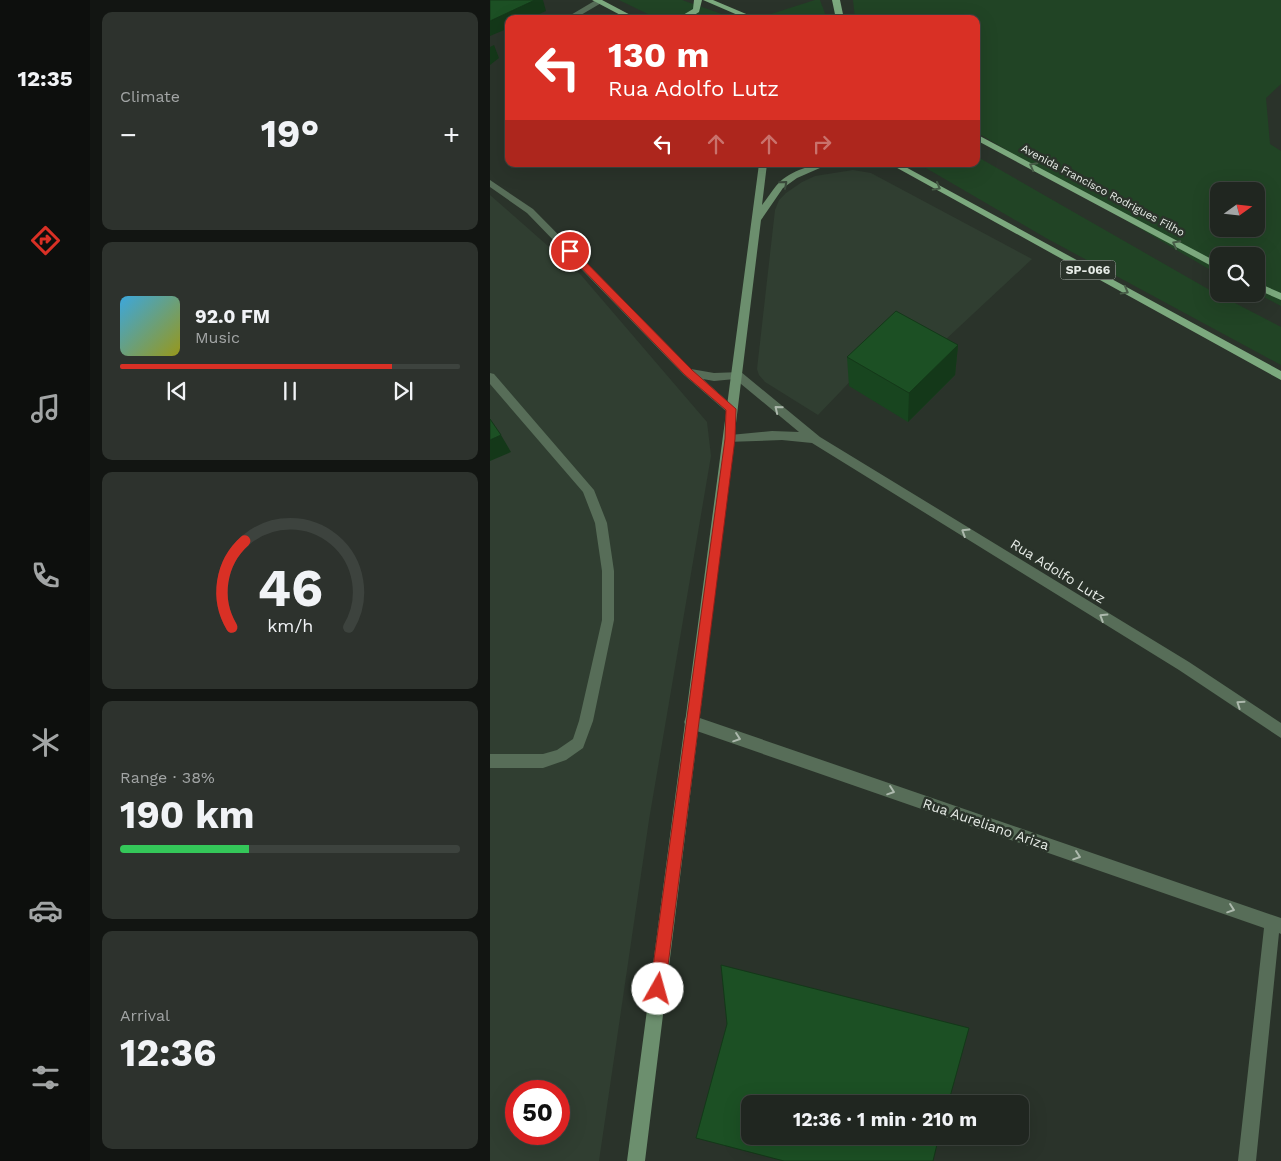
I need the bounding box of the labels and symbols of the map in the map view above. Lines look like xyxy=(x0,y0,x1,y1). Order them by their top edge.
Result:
street label: Avenida Francisco Rodrigues Filho xyxy=(1019,142,1187,239)
one-way arrow xyxy=(1029,162,1038,172)
one-way arrow xyxy=(778,181,787,190)
one-way arrow xyxy=(932,181,941,191)
north arrow xyxy=(1210,182,1265,238)
pin xyxy=(549,230,591,272)
one-way arrow xyxy=(1172,240,1181,250)
road number: SP-066 xyxy=(1060,260,1116,280)
one-way arrow xyxy=(1120,284,1129,294)
one-way arrow xyxy=(775,407,784,415)
one-way arrow xyxy=(961,528,970,538)
street label: Rua Adolfo Lutz xyxy=(1008,535,1108,607)
one-way arrow xyxy=(1100,613,1109,623)
one-way arrow xyxy=(1237,701,1246,710)
one-way arrow xyxy=(732,732,741,742)
one-way arrow xyxy=(886,785,894,795)
street label: Rua Aureliano Ariza xyxy=(921,795,1051,853)
one-way arrow xyxy=(1073,850,1081,860)
one-way arrow xyxy=(1226,903,1235,913)
position arrow xyxy=(631,962,683,1014)
speed limit sign: 50 xyxy=(505,1080,570,1145)

